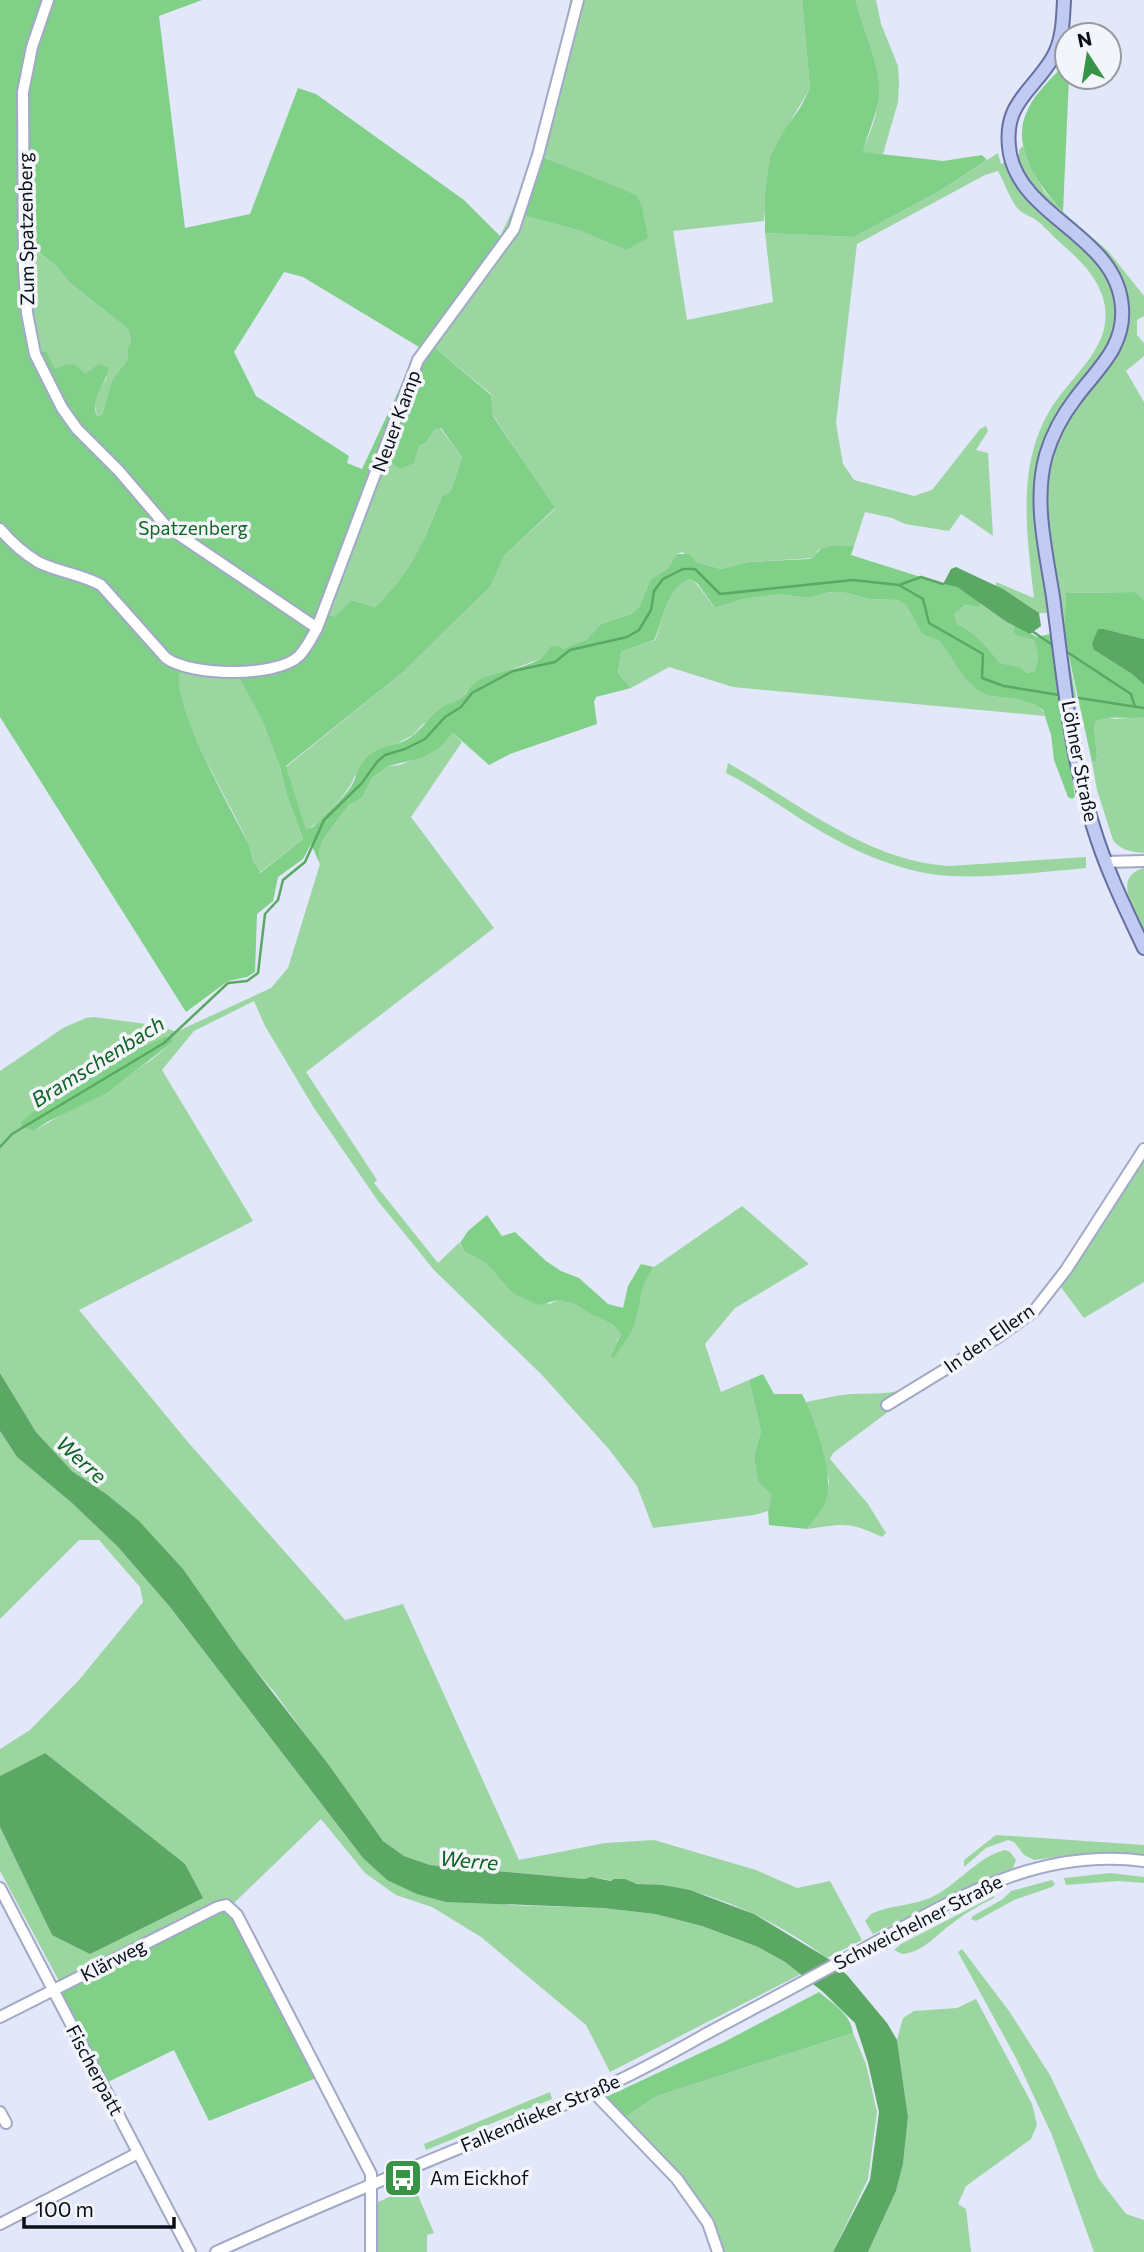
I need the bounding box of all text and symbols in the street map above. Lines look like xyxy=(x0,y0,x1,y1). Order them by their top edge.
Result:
north arrow xyxy=(1053,21,1123,91)
text: N xyxy=(1075,26,1094,52)
street label: Zum Spatzenberg xyxy=(13,152,38,306)
street label: Neuer Kamp xyxy=(366,367,425,475)
park label: Spatzenberg xyxy=(138,516,248,539)
street label: Löhner Straße xyxy=(1057,698,1104,823)
water label: Bramschenbach xyxy=(26,1010,168,1112)
street label: In den Ellern xyxy=(939,1298,1038,1377)
water label: Werre xyxy=(52,1430,112,1488)
water label: Werre xyxy=(439,1844,499,1875)
street label: Schweichelner Straße xyxy=(830,1869,1006,1974)
street label: Klärweg xyxy=(76,1933,149,1986)
street label: Fischerpatt xyxy=(62,2021,129,2119)
street label: Falkendieker Straße xyxy=(457,2069,623,2156)
bus stop icon: Am Eickhof xyxy=(382,2157,424,2199)
place label: Am Eickhof xyxy=(430,2166,529,2189)
scale bar xyxy=(24,2186,175,2230)
text: 100 m xyxy=(35,2196,94,2221)

